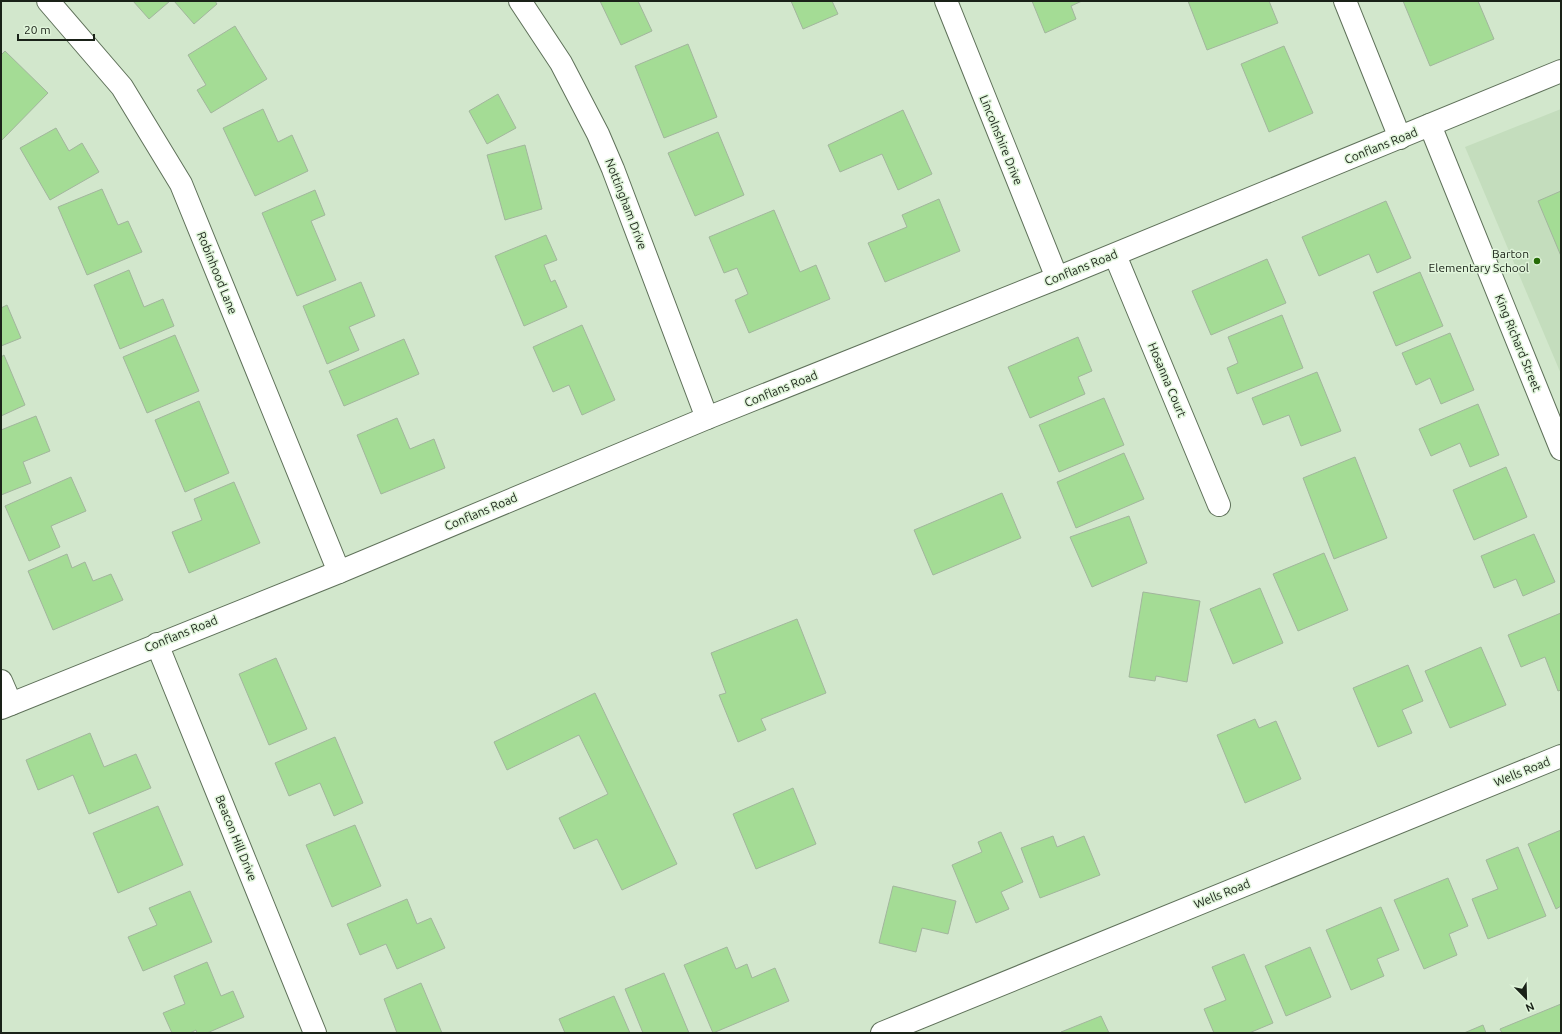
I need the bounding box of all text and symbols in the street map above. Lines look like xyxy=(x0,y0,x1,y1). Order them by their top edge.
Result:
scale bar xyxy=(18,16,94,42)
text: 20 m xyxy=(24,23,51,36)
street label: Lincolnshire Drive xyxy=(978,93,1025,187)
street label: Conflans Road xyxy=(1342,125,1419,166)
street label: Nottingham Drive xyxy=(603,157,650,251)
street label: Robinhood Lane xyxy=(195,230,240,316)
street label: Conflans Road xyxy=(1042,247,1119,288)
place label: Barton Elementary School xyxy=(1429,247,1529,274)
marker: Barton Elementary School xyxy=(1532,256,1542,266)
street label: King Richard Street xyxy=(1493,292,1544,394)
street label: Hosanna Court xyxy=(1146,341,1189,419)
street label: Conflans Road xyxy=(742,368,819,409)
street label: Conflans Road xyxy=(443,490,519,533)
street label: Conflans Road xyxy=(142,613,219,654)
street label: Wells Road xyxy=(1492,754,1552,789)
street label: Beacon Hill Drive xyxy=(213,793,260,883)
street label: Wells Road xyxy=(1192,876,1252,911)
north arrow xyxy=(1506,978,1546,1018)
text: N xyxy=(1524,1000,1536,1014)

